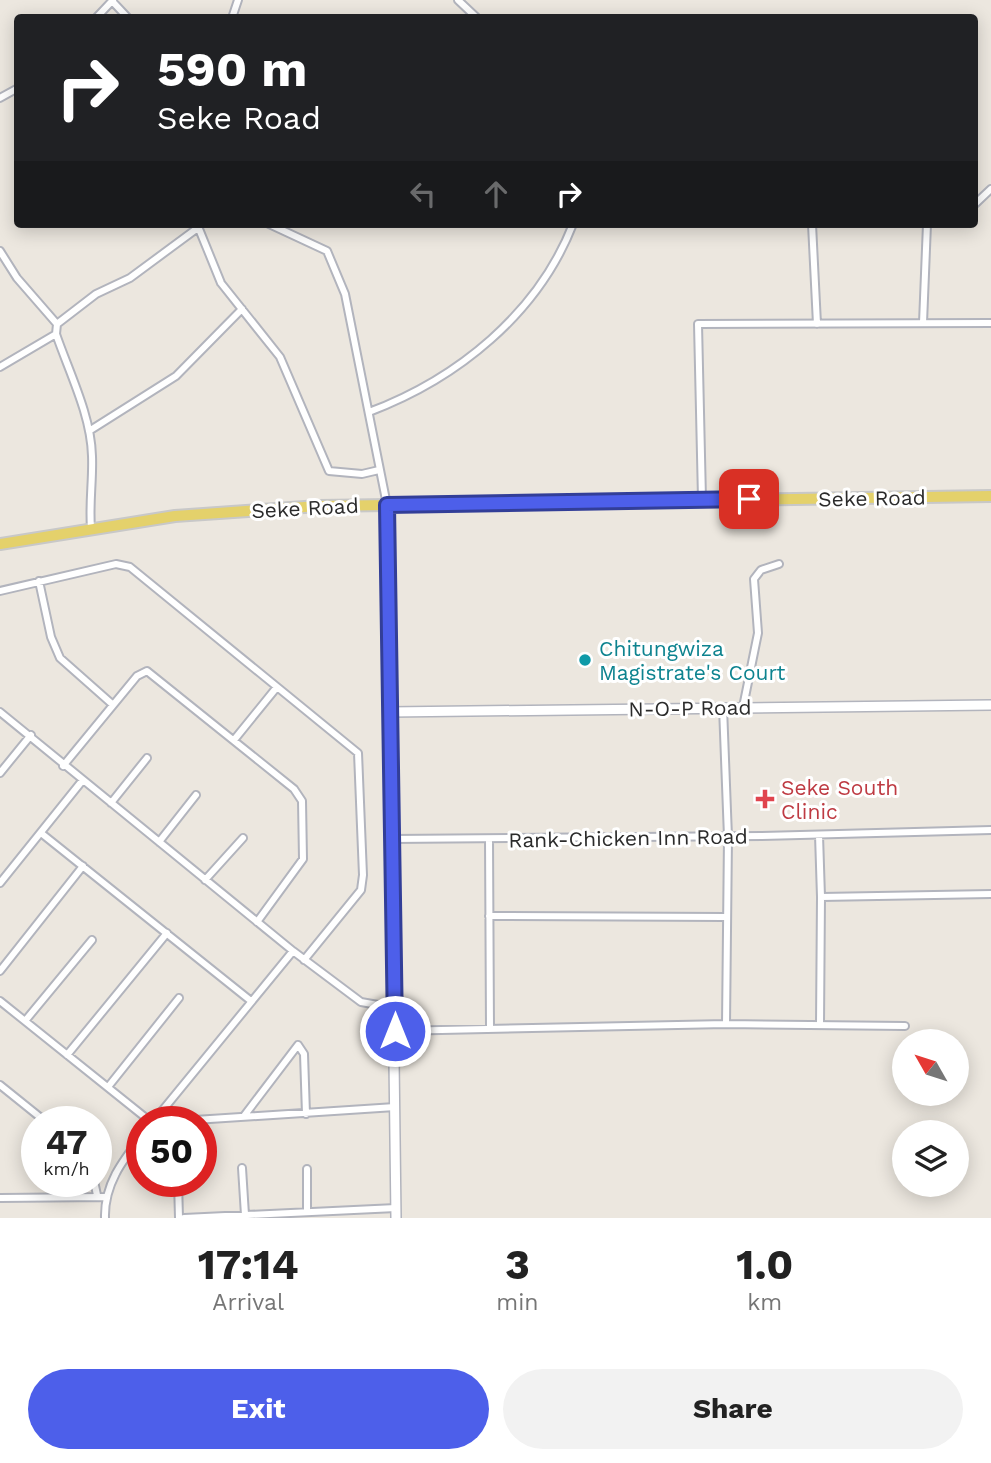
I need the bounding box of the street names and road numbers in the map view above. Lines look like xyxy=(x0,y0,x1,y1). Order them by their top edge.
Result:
street label: Seke Road xyxy=(818,485,926,511)
street label: Seke Road xyxy=(251,493,359,523)
street label: N-O-P Road xyxy=(628,694,752,722)
street label: Rank-Chicken Inn Road xyxy=(508,823,748,853)

